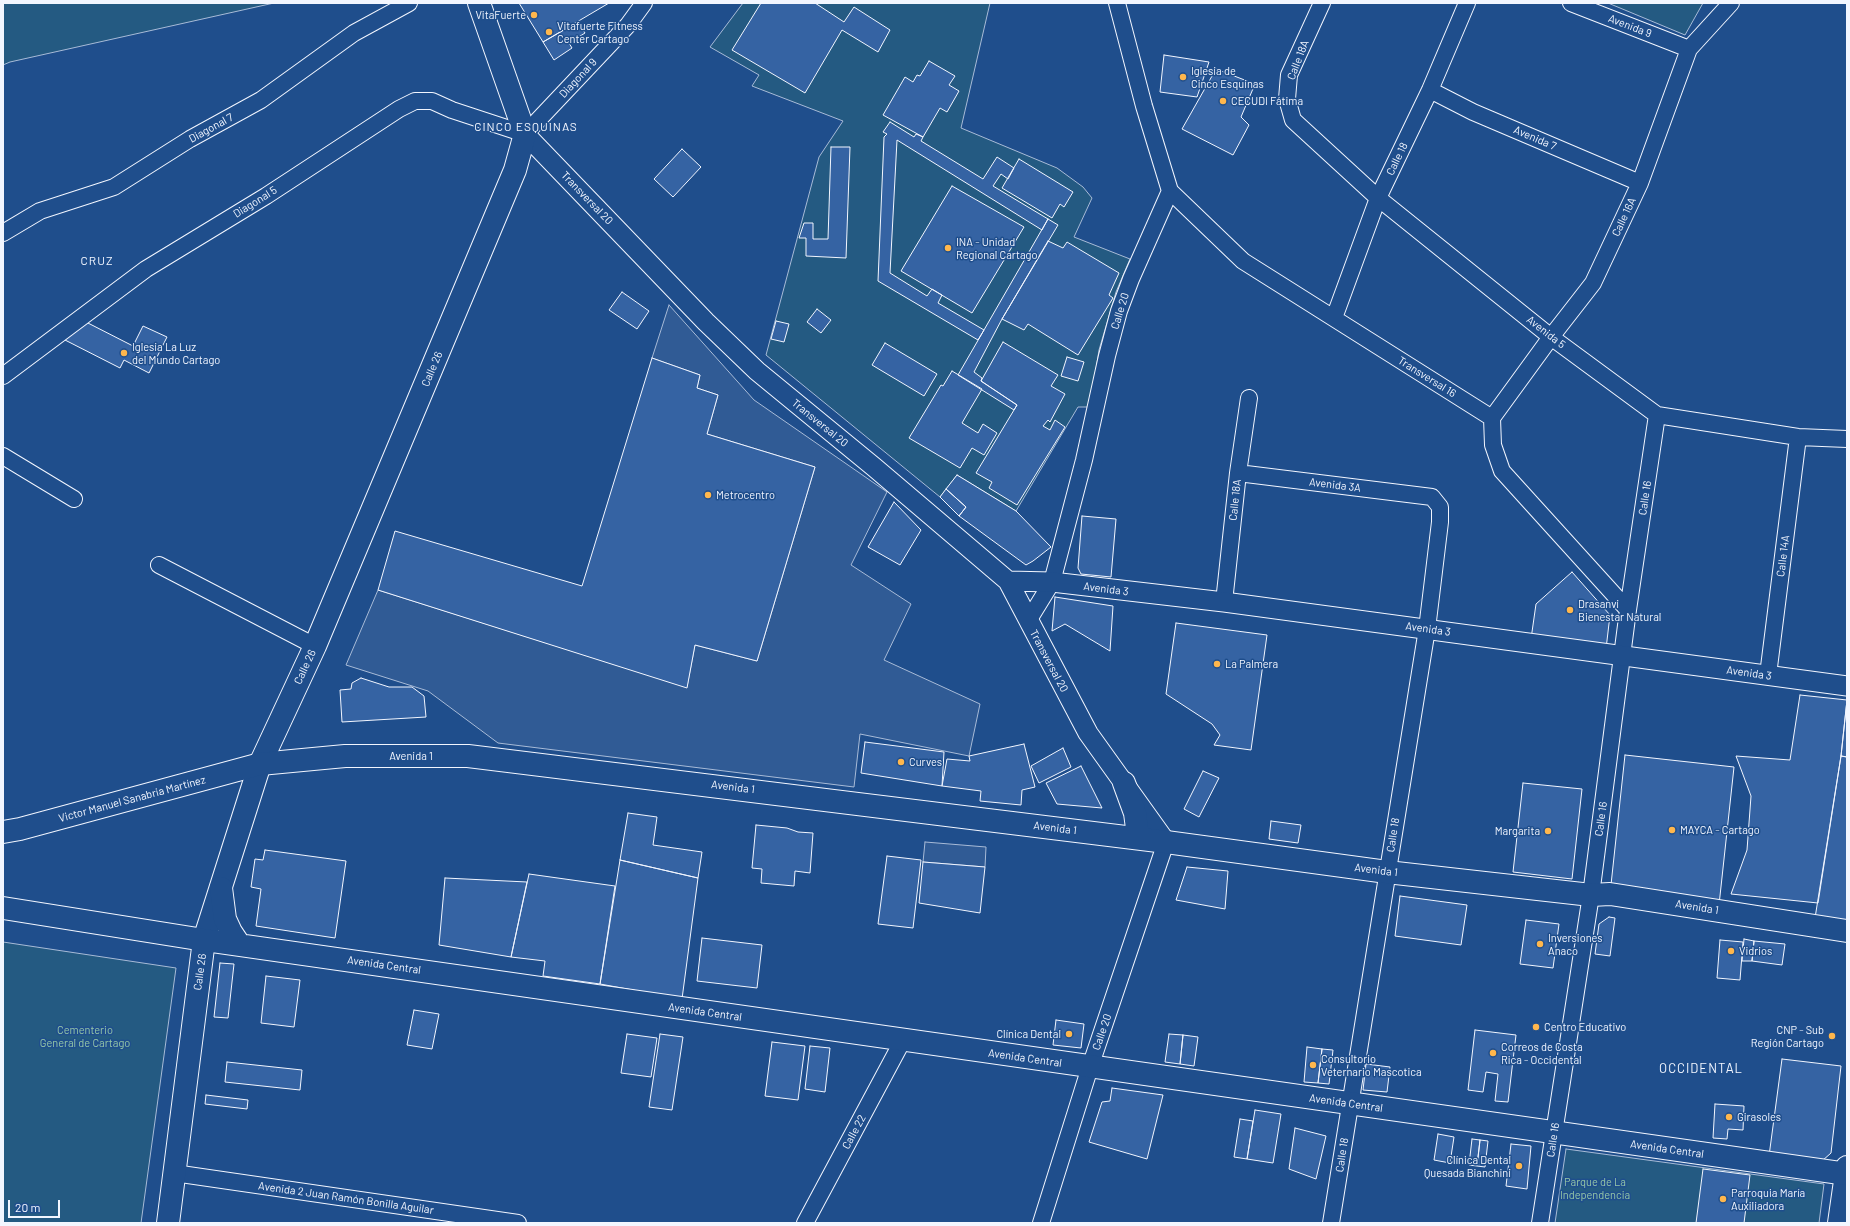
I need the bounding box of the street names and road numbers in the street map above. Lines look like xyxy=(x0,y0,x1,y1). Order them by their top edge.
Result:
street label: Avenida 9 xyxy=(1606,12,1654,40)
street label: Calle 18A xyxy=(1284,38,1312,82)
street label: Diagonal 9 xyxy=(556,56,600,100)
street label: Diagonal 7 xyxy=(187,110,235,146)
street label: Avenida 7 xyxy=(1512,123,1558,153)
street label: Calle 18 xyxy=(1383,140,1411,178)
street label: Transversal 20 xyxy=(558,169,616,227)
street label: Diagonal 5 xyxy=(231,183,279,221)
street label: Calle 16A xyxy=(1609,195,1639,239)
street label: Calle 20 xyxy=(1108,291,1132,331)
street label: Avenida 5 xyxy=(1524,313,1568,351)
street label: Calle 26 xyxy=(419,349,445,389)
street label: Transversal 16 xyxy=(1395,354,1459,400)
street label: Transversal 20 xyxy=(789,396,851,450)
street label: Avenida 3A xyxy=(1308,475,1362,495)
street label: Calle 18A xyxy=(1226,479,1244,521)
street label: Calle 16 xyxy=(1636,480,1654,516)
street label: Calle 14A xyxy=(1774,534,1792,578)
street label: Avenida 3 xyxy=(1083,580,1129,598)
street label: Avenida 3 xyxy=(1405,619,1451,639)
street label: Transversal 20 xyxy=(1027,628,1071,694)
street label: Calle 26 xyxy=(291,647,319,687)
street label: Avenida 3 xyxy=(1726,663,1772,683)
street label: Avenida 1 xyxy=(389,749,433,763)
street label: Victor Manuel Sanabria Martínez xyxy=(57,773,207,825)
street label: Avenida 1 xyxy=(711,778,755,796)
street label: Calle 16 xyxy=(1592,801,1610,837)
street label: Calle 18 xyxy=(1384,817,1402,853)
street label: Avenida 1 xyxy=(1033,819,1077,837)
street label: Avenida 1 xyxy=(1354,861,1398,879)
street label: Avenida 1 xyxy=(1674,897,1720,917)
street label: Calle 26 xyxy=(191,953,209,991)
street label: Avenida Central xyxy=(346,953,422,977)
street label: Avenida Central xyxy=(667,1000,743,1024)
street label: Calle 20 xyxy=(1090,1012,1114,1052)
street label: Avenida Central xyxy=(987,1046,1063,1070)
street label: Avenida Central xyxy=(1308,1091,1384,1115)
street label: Calle 22 xyxy=(839,1113,869,1151)
street label: Calle 16 xyxy=(1544,1122,1562,1158)
street label: Calle 18 xyxy=(1333,1137,1351,1173)
street label: Avenida Central xyxy=(1629,1137,1705,1161)
street label: Avenida 2 Juan Ramón Bonilla Aguilar xyxy=(257,1179,435,1217)

